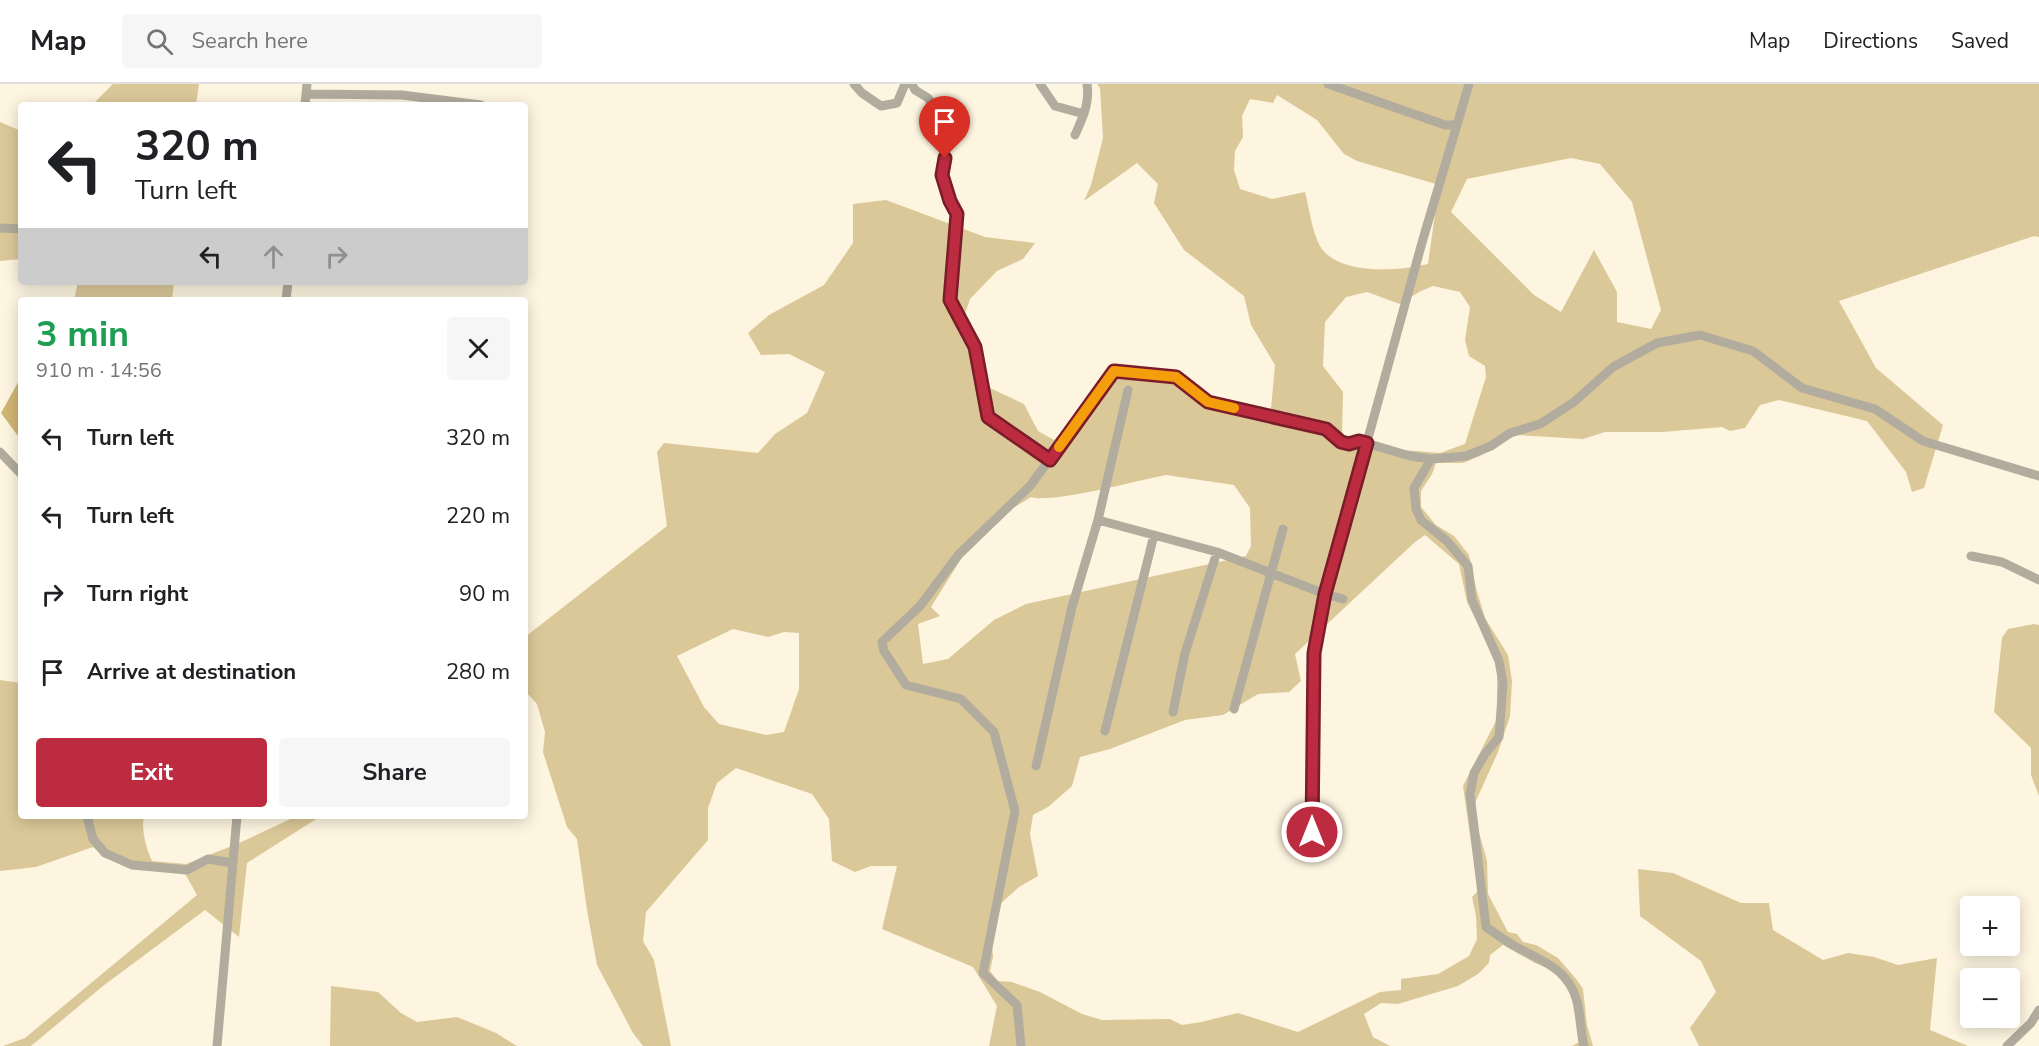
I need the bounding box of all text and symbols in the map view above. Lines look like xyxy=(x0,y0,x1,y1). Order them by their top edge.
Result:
search box xyxy=(122,14,542,68)
text: Map xyxy=(30,22,86,60)
icon: search xyxy=(143,25,176,58)
text: Search here xyxy=(191,26,308,56)
text: Map xyxy=(1749,27,1790,55)
text: Directions xyxy=(1823,27,1918,55)
text: Saved xyxy=(1951,27,2009,55)
pin xyxy=(919,96,970,158)
icon: arrive xyxy=(928,105,961,138)
text: 320 m xyxy=(135,118,259,175)
icon: left xyxy=(36,126,114,204)
text: Turn left xyxy=(135,172,236,209)
icon: left xyxy=(194,240,227,273)
icon: ahead xyxy=(257,240,290,273)
icon: right xyxy=(320,240,353,273)
text: 3 min xyxy=(36,310,129,359)
button: close xyxy=(447,317,510,380)
text: 910 m · 14:56 xyxy=(36,357,162,384)
icon: left xyxy=(36,422,69,455)
text: Turn left xyxy=(87,423,174,453)
text: 320 m xyxy=(446,423,510,453)
icon: left xyxy=(36,500,69,533)
text: Turn left xyxy=(87,501,174,531)
text: 220 m xyxy=(446,501,510,531)
icon: right xyxy=(36,578,69,611)
text: Turn right xyxy=(87,579,188,609)
text: 90 m xyxy=(459,579,510,609)
icon: arrive xyxy=(36,656,69,689)
text: Arrive at destination xyxy=(87,657,296,687)
text: 280 m xyxy=(446,657,510,687)
button: Exit xyxy=(36,738,267,807)
button: Share xyxy=(279,738,510,807)
position arrow xyxy=(1280,800,1344,864)
map controls xyxy=(1960,896,2020,1028)
button: + xyxy=(1960,896,2020,956)
button: − xyxy=(1960,968,2020,1028)

